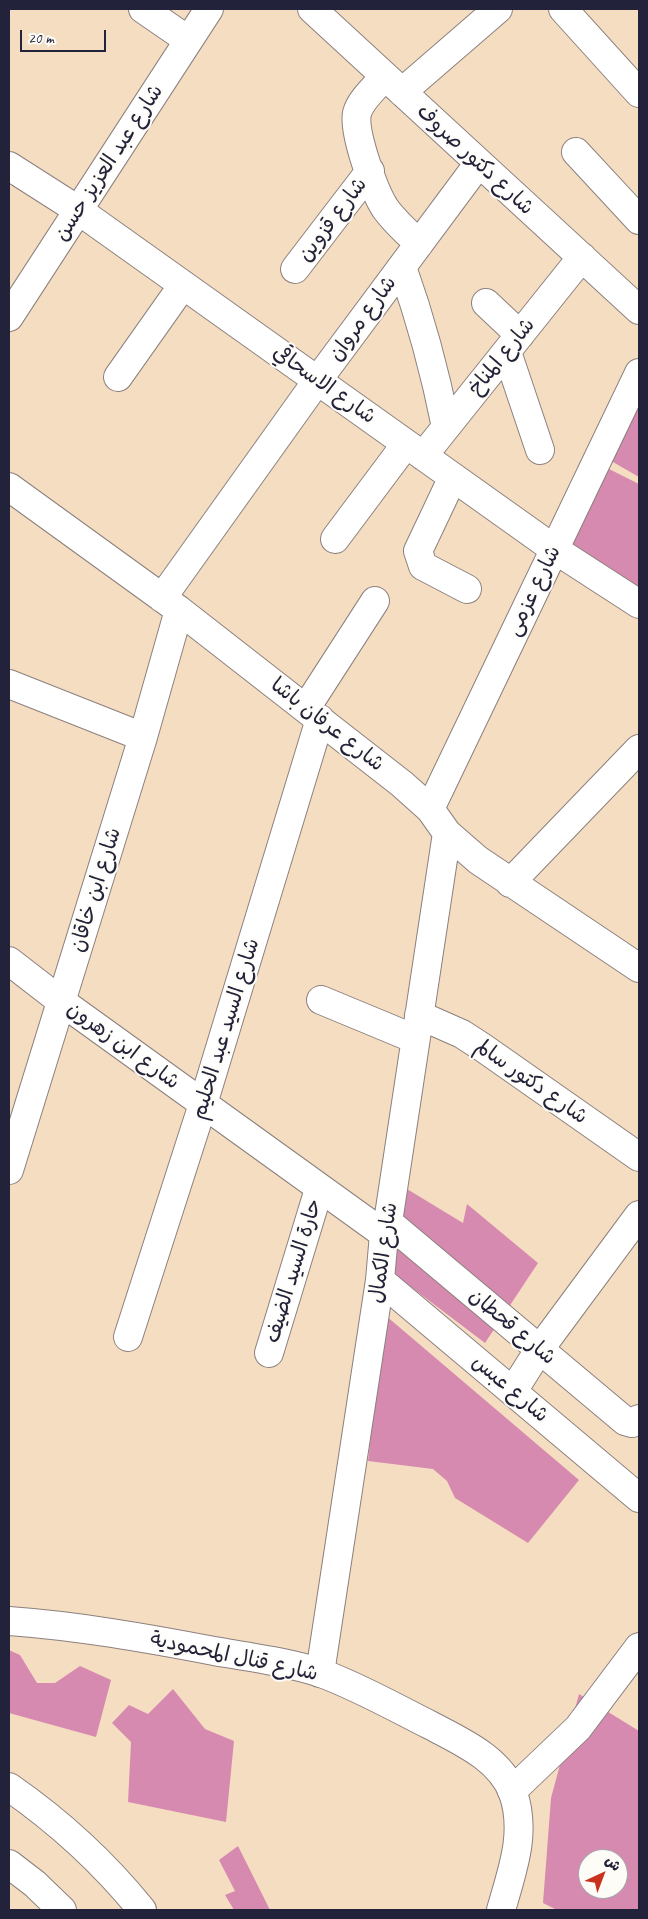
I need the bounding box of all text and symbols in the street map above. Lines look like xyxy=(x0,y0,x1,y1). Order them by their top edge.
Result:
scale bar xyxy=(22,20,109,52)
text: 20 m xyxy=(28,29,54,48)
street label: شارع عبد العزيز حسن xyxy=(49,80,169,246)
street label: شارع دكتور صروف xyxy=(411,99,539,221)
street label: شارع قزوين xyxy=(293,173,373,267)
street label: شارع مروان xyxy=(324,272,402,366)
street label: شارع المناخ xyxy=(463,313,541,401)
street label: شارع الاسحاقي xyxy=(268,340,380,430)
street label: شارع عزمى xyxy=(501,542,567,640)
street label: شارع عرفان باشا xyxy=(265,673,389,777)
street label: شارع ابن خاقان xyxy=(65,825,127,955)
street label: شارع السيد عبد الحليم xyxy=(186,935,266,1123)
street label: شارع ابن زهرون xyxy=(62,997,184,1095)
street label: شارع دكتور سالم xyxy=(470,1034,592,1130)
street label: حارة السيد الضيف xyxy=(260,1196,328,1346)
street label: شارع الكمال xyxy=(364,1201,404,1305)
street label: شارع قحطان xyxy=(463,1283,561,1371)
street label: شارع عبس xyxy=(467,1350,553,1428)
street label: شارع قنال المحمودية xyxy=(148,1627,320,1687)
north arrow xyxy=(578,1849,628,1899)
text: ش xyxy=(601,1852,624,1875)

